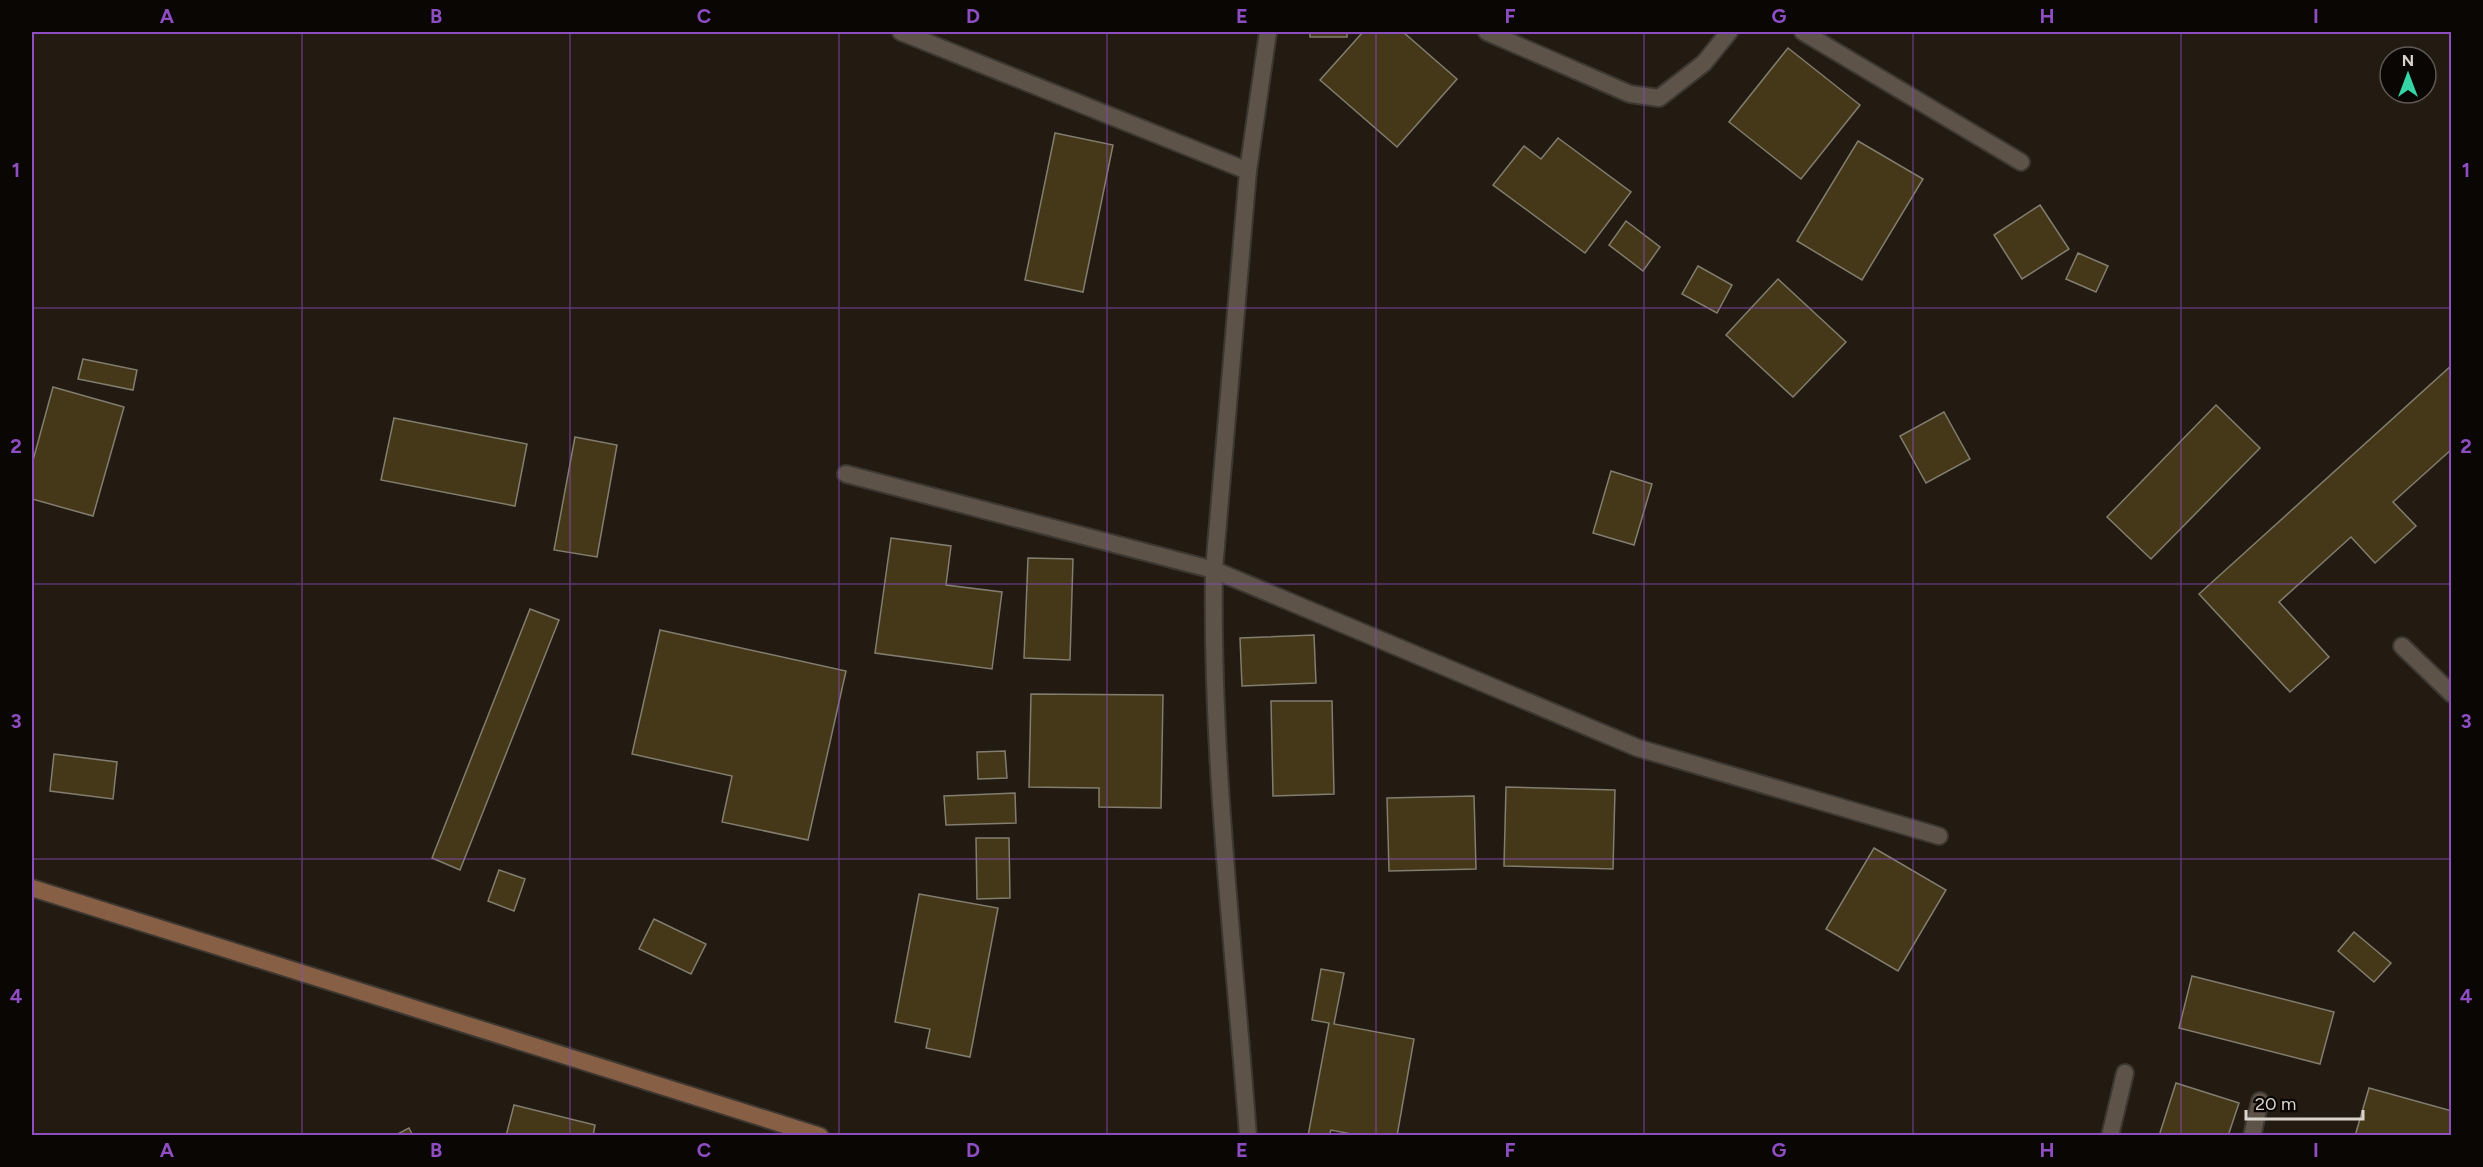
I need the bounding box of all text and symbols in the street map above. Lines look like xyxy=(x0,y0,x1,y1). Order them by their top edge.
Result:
text: A xyxy=(160,4,175,28)
text: B xyxy=(430,4,442,28)
text: C xyxy=(697,4,711,28)
text: D xyxy=(966,4,980,28)
text: E xyxy=(1236,4,1248,28)
text: F xyxy=(1504,4,1516,28)
text: G xyxy=(1772,4,1787,28)
text: H xyxy=(2040,4,2055,28)
text: I xyxy=(2313,4,2319,28)
north arrow xyxy=(2378,45,2438,105)
text: N xyxy=(2402,51,2414,70)
text: 1 xyxy=(12,158,20,182)
text: 1 xyxy=(2462,158,2470,182)
text: 2 xyxy=(10,434,22,458)
text: 2 xyxy=(2460,434,2472,458)
text: 3 xyxy=(10,709,22,733)
text: 3 xyxy=(2460,709,2472,733)
text: 4 xyxy=(10,984,23,1008)
text: 4 xyxy=(2460,984,2473,1008)
scale bar xyxy=(2246,1083,2363,1121)
text: 20 m xyxy=(2255,1093,2296,1115)
text: A xyxy=(160,1138,175,1162)
text: B xyxy=(430,1138,442,1162)
text: C xyxy=(697,1138,711,1162)
text: D xyxy=(966,1138,980,1162)
text: E xyxy=(1236,1138,1248,1162)
text: F xyxy=(1504,1138,1516,1162)
text: G xyxy=(1772,1138,1787,1162)
text: H xyxy=(2040,1138,2055,1162)
text: I xyxy=(2313,1138,2319,1162)

